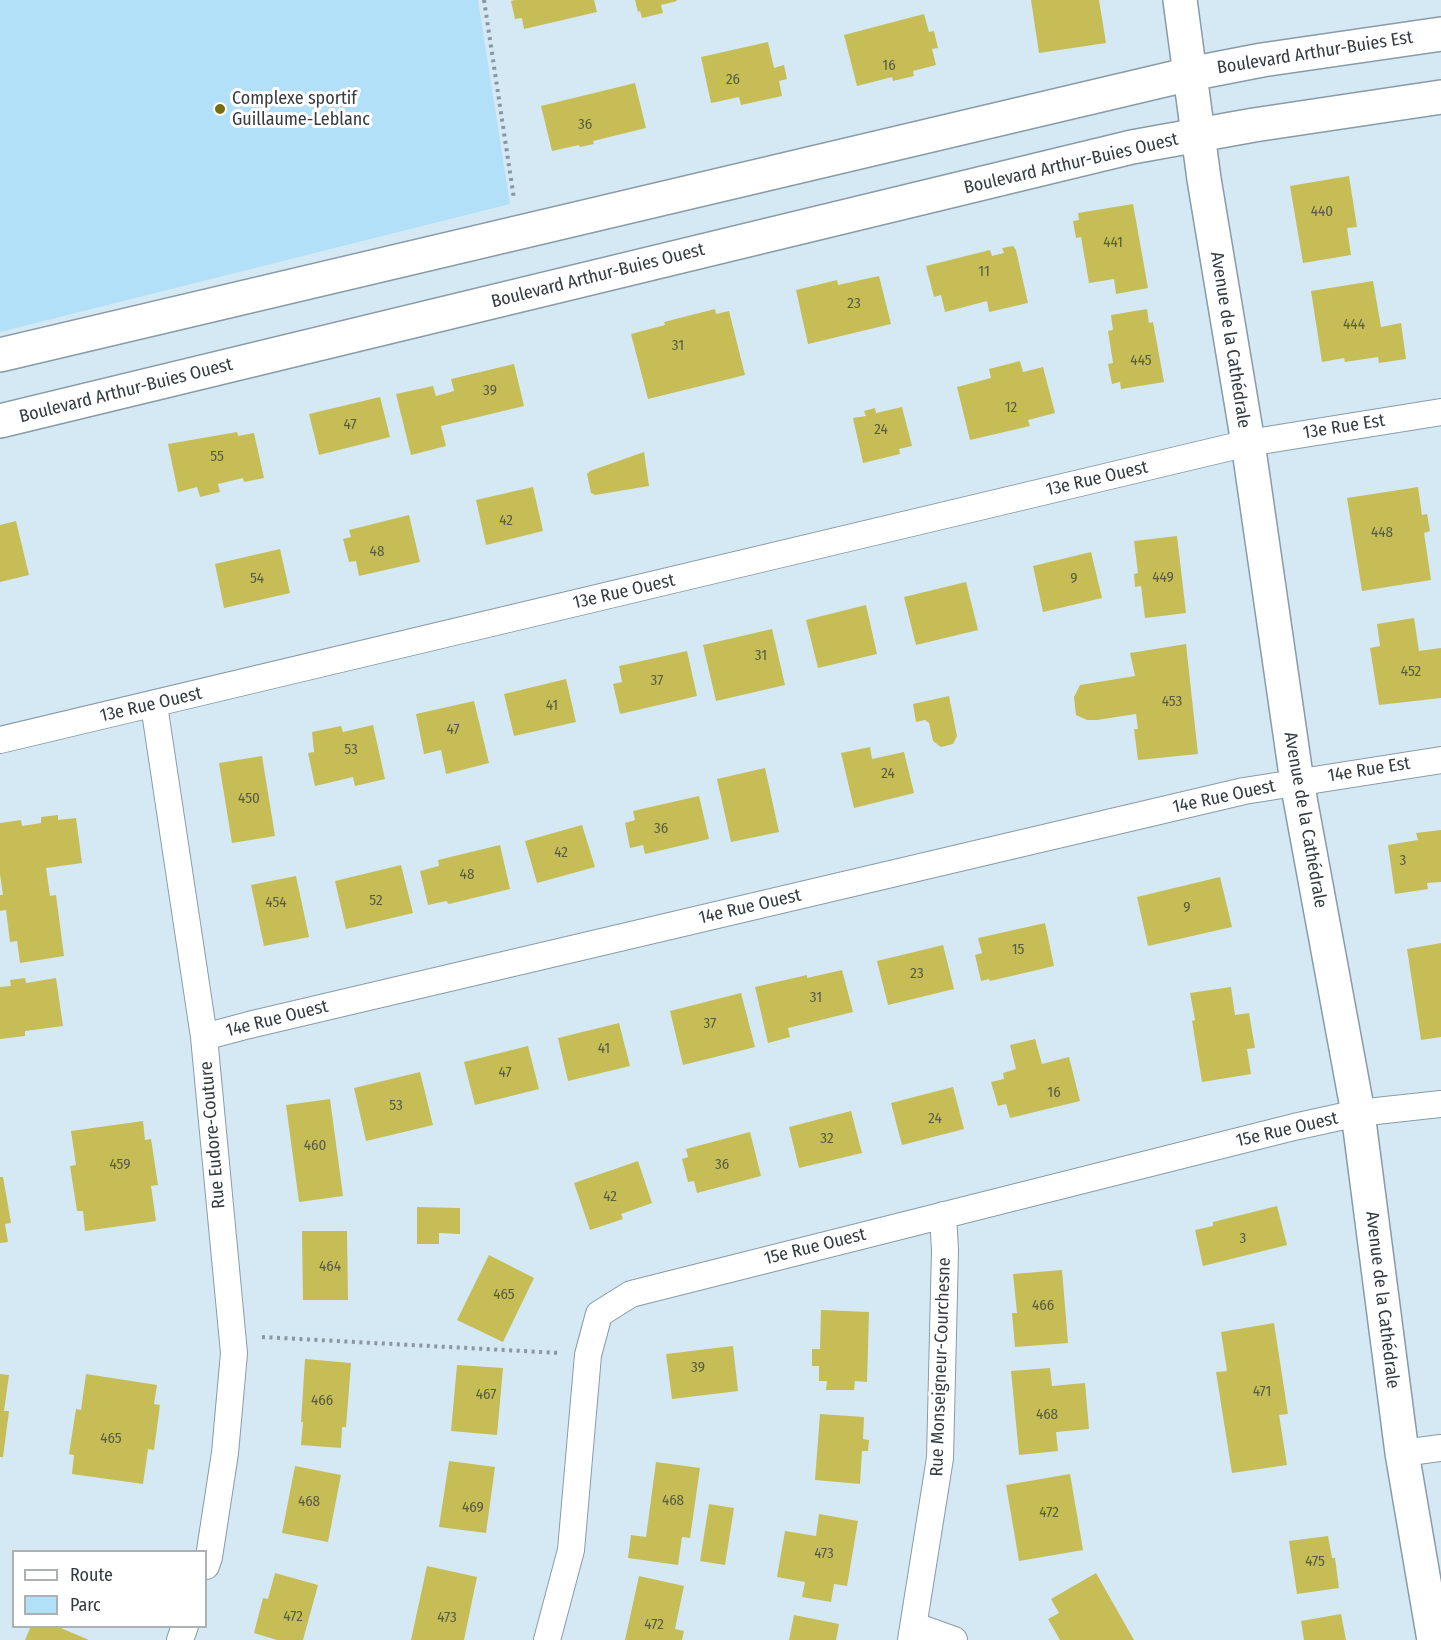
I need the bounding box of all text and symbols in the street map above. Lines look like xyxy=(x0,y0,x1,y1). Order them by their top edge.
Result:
street label: Boulevard Arthur-Buies Est xyxy=(1216,27,1414,79)
house number: 16 xyxy=(882,57,896,75)
house number: 26 xyxy=(726,71,740,89)
place label: Complexe sportif Guillaume-Leblanc xyxy=(232,88,370,130)
marker: Complexe sportif Guillaume-Leblanc xyxy=(213,102,227,116)
house number: 36 xyxy=(578,116,592,134)
street label: Boulevard Arthur-Buies Ouest xyxy=(962,129,1180,199)
house number: 440 xyxy=(1311,203,1333,221)
house number: 441 xyxy=(1103,234,1123,252)
street label: Boulevard Arthur-Buies Ouest xyxy=(489,239,707,313)
street label: Avenue de la Cathédrale xyxy=(1205,250,1255,430)
house number: 11 xyxy=(978,263,990,281)
house number: 23 xyxy=(847,295,861,313)
house number: 444 xyxy=(1343,316,1365,334)
house number: 31 xyxy=(672,337,684,355)
house number: 445 xyxy=(1130,352,1152,370)
street label: Boulevard Arthur-Buies Ouest xyxy=(17,354,235,428)
house number: 39 xyxy=(483,382,497,400)
house number: 12 xyxy=(1005,399,1017,417)
street label: 13e Rue Est xyxy=(1302,410,1386,444)
house number: 47 xyxy=(343,416,357,434)
house number: 24 xyxy=(874,421,888,439)
house number: 55 xyxy=(210,448,224,466)
street label: 13e Rue Ouest xyxy=(1044,457,1150,501)
house number: 42 xyxy=(499,512,513,530)
house number: 448 xyxy=(1371,524,1393,542)
house number: 48 xyxy=(370,543,384,561)
house number: 449 xyxy=(1152,569,1174,587)
house number: 54 xyxy=(250,570,264,588)
street label: 13e Rue Ouest xyxy=(571,570,677,614)
house number: 9 xyxy=(1070,570,1078,588)
house number: 31 xyxy=(755,647,767,665)
house number: 452 xyxy=(1401,663,1421,681)
house number: 37 xyxy=(651,672,663,690)
street label: 13e Rue Ouest xyxy=(98,683,204,727)
house number: 453 xyxy=(1162,693,1182,711)
house number: 41 xyxy=(546,697,558,715)
house number: 47 xyxy=(446,721,460,739)
street label: Avenue de la Cathédrale xyxy=(1279,730,1331,910)
house number: 53 xyxy=(344,741,358,759)
street label: 14e Rue Est xyxy=(1326,753,1412,787)
house number: 24 xyxy=(881,765,895,783)
street label: 14e Rue Ouest xyxy=(1171,776,1277,818)
house number: 450 xyxy=(238,790,260,808)
house number: 36 xyxy=(654,820,668,838)
house number: 42 xyxy=(554,844,568,862)
house number: 3 xyxy=(1400,852,1406,870)
house number: 48 xyxy=(460,866,474,884)
street label: 14e Rue Ouest xyxy=(697,885,803,929)
house number: 52 xyxy=(369,892,383,910)
house number: 454 xyxy=(265,894,287,912)
house number: 9 xyxy=(1183,899,1191,917)
house number: 15 xyxy=(1012,941,1024,959)
house number: 23 xyxy=(910,965,924,983)
house number: 31 xyxy=(810,989,822,1007)
street label: 14e Rue Ouest xyxy=(224,996,330,1042)
house number: 37 xyxy=(704,1015,716,1033)
house number: 41 xyxy=(598,1040,610,1058)
street label: Rue Eudore-Couture xyxy=(196,1060,230,1210)
house number: 47 xyxy=(498,1064,512,1082)
house number: 16 xyxy=(1047,1084,1061,1102)
house number: 53 xyxy=(389,1097,403,1115)
street label: 15e Rue Ouest xyxy=(1234,1108,1340,1152)
house number: 24 xyxy=(928,1110,942,1128)
house number: 32 xyxy=(820,1130,834,1148)
house number: 460 xyxy=(304,1137,326,1155)
house number: 459 xyxy=(109,1156,131,1174)
house number: 36 xyxy=(715,1156,729,1174)
house number: 42 xyxy=(603,1188,617,1206)
street label: Avenue de la Cathédrale xyxy=(1360,1210,1404,1390)
street label: 15e Rue Ouest xyxy=(762,1224,868,1270)
house number: 3 xyxy=(1240,1230,1246,1248)
street label: Rue Monseigneur-Courchesne xyxy=(926,1257,956,1477)
house number: 464 xyxy=(319,1258,341,1276)
house number: 465 xyxy=(493,1286,515,1304)
house number: 466 xyxy=(1032,1297,1054,1315)
house number: 39 xyxy=(691,1359,705,1377)
house number: 471 xyxy=(1253,1383,1271,1401)
house number: 467 xyxy=(476,1386,496,1404)
house number: 466 xyxy=(311,1392,333,1410)
house number: 468 xyxy=(1036,1406,1058,1424)
house number: 465 xyxy=(100,1430,122,1448)
house number: 468 xyxy=(662,1492,684,1510)
house number: 468 xyxy=(298,1493,320,1511)
house number: 469 xyxy=(462,1499,484,1517)
house number: 472 xyxy=(1039,1504,1059,1522)
house number: 473 xyxy=(814,1545,834,1563)
legend xyxy=(12,1550,207,1628)
house number: 475 xyxy=(1305,1553,1325,1571)
text: Route xyxy=(70,1564,113,1586)
text: Parc xyxy=(70,1594,101,1616)
house number: 472 xyxy=(283,1608,303,1626)
house number: 473 xyxy=(437,1609,457,1627)
house number: 472 xyxy=(644,1616,664,1634)

